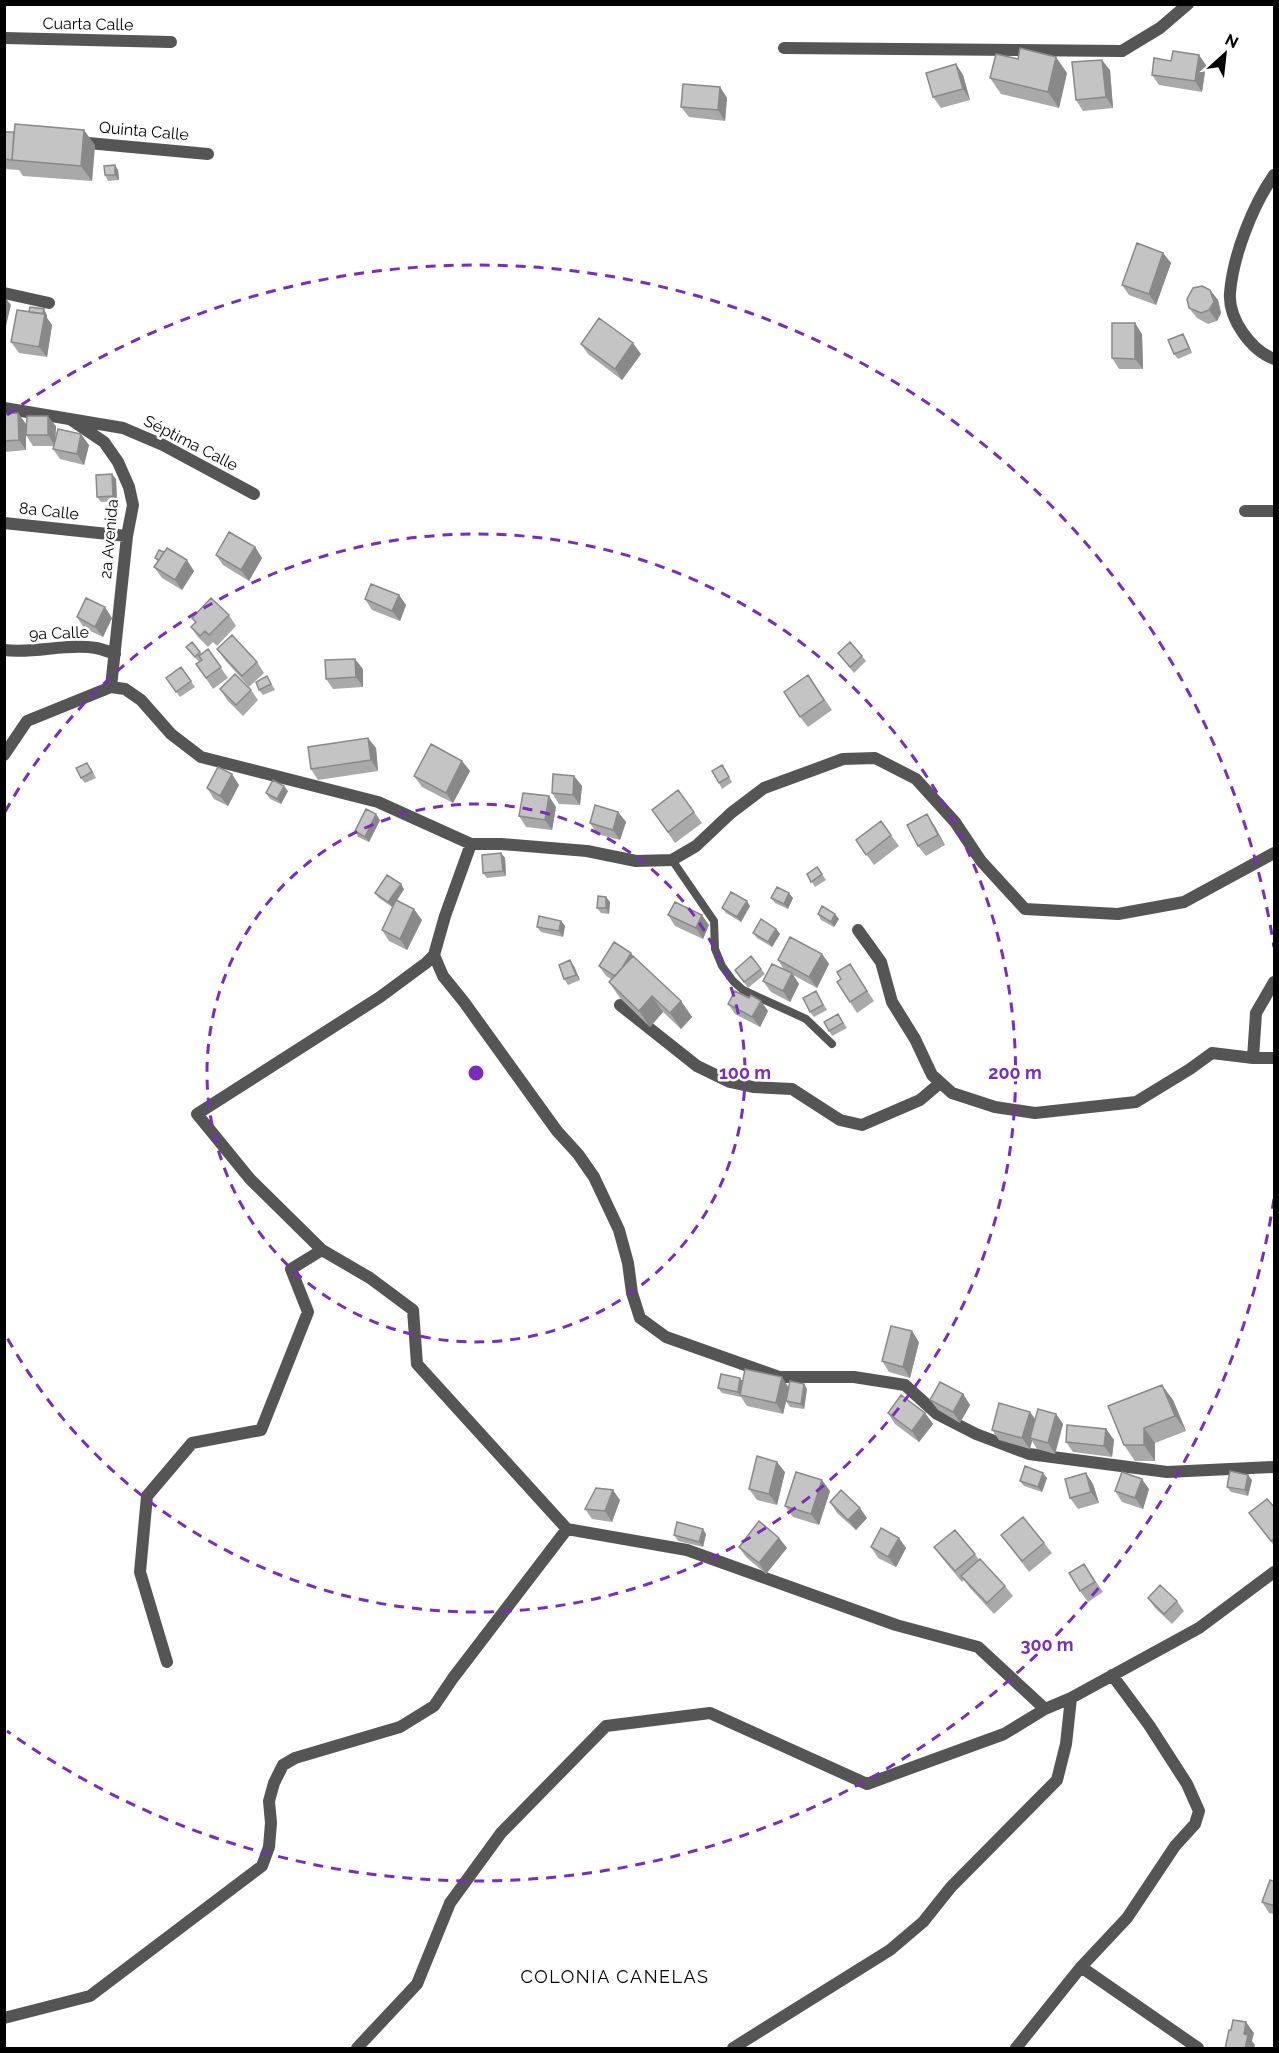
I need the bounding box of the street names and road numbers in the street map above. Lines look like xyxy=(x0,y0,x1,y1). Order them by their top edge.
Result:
street label: Cuarta Calle xyxy=(42,14,134,34)
street label: Quinta Calle xyxy=(98,118,190,144)
street label: Séptima Calle xyxy=(141,411,241,475)
street label: 8a Calle xyxy=(18,498,80,524)
street label: 2a Avenida xyxy=(96,498,122,580)
street label: 9a Calle xyxy=(29,622,89,644)

